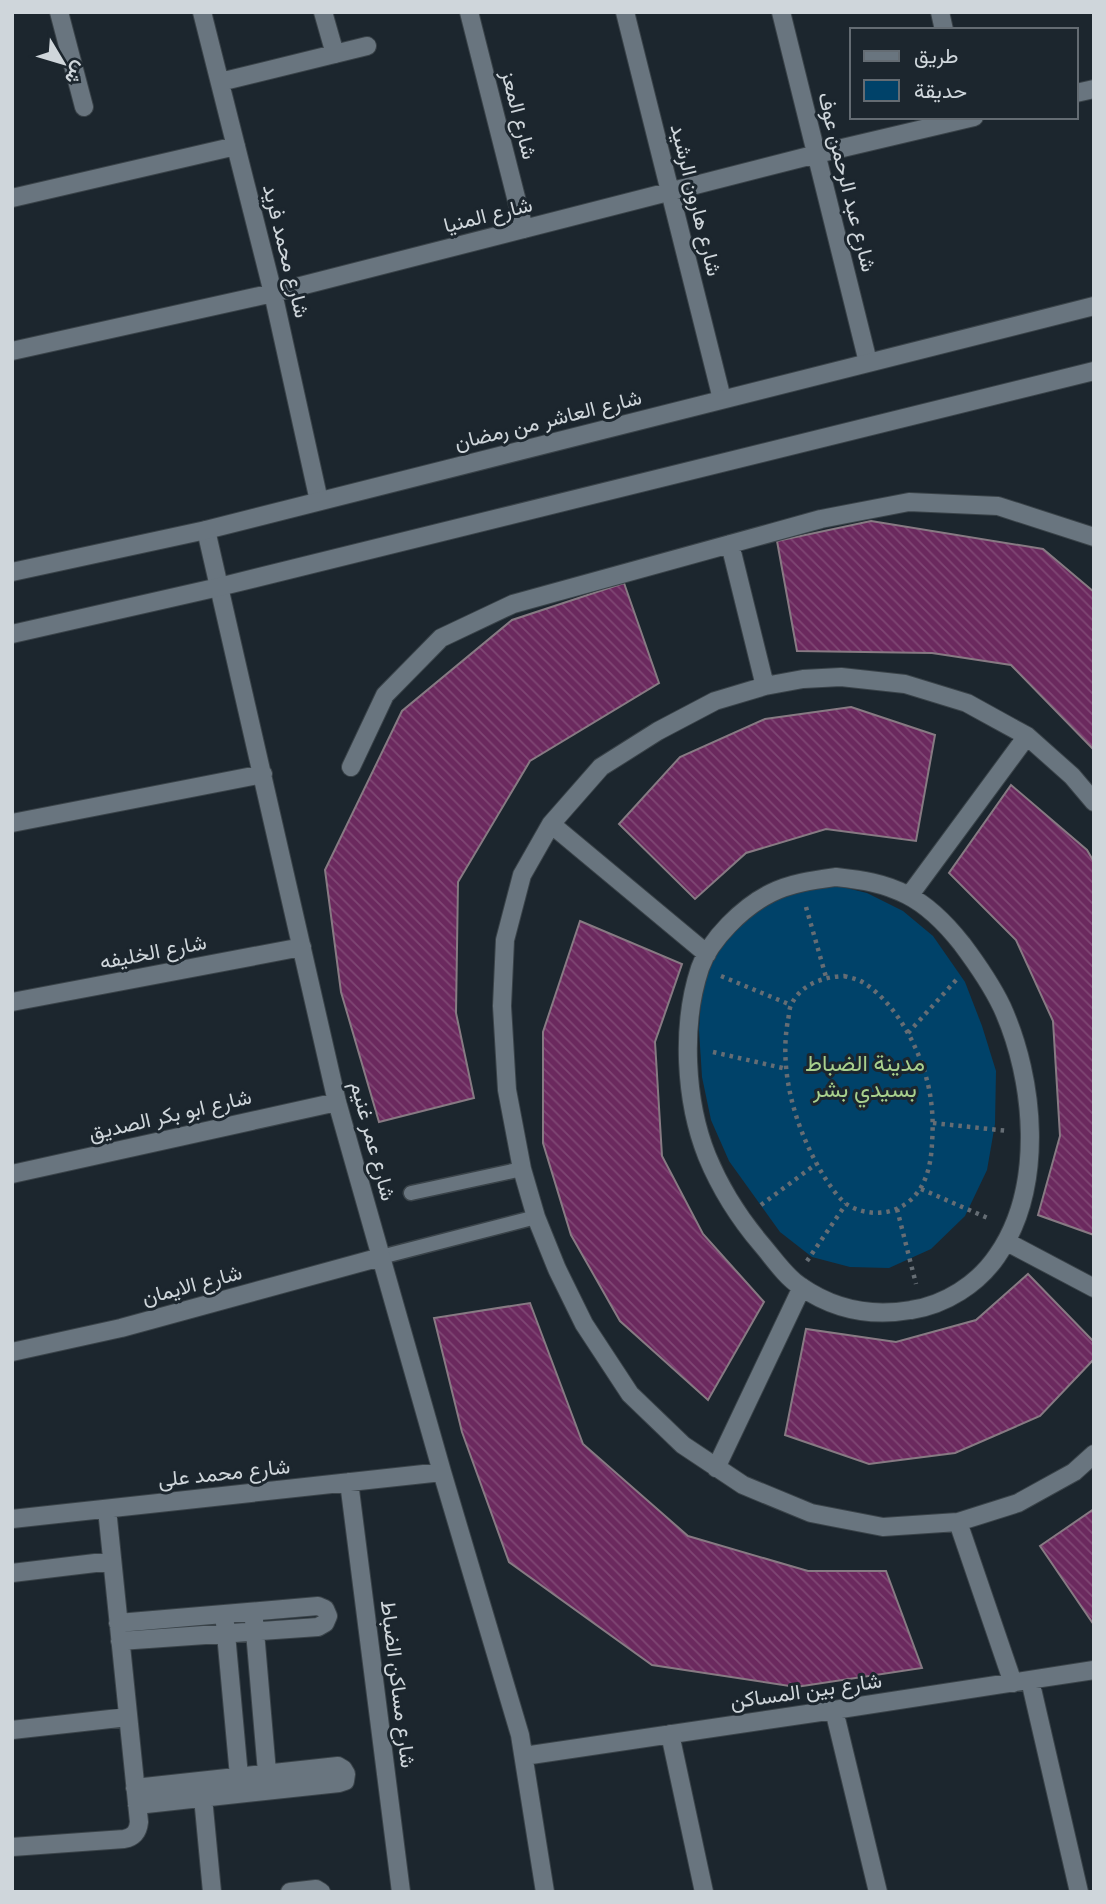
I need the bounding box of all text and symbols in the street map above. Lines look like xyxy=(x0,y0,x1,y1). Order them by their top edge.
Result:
north arrow xyxy=(28,28,98,98)
legend xyxy=(850,28,1078,119)
text: طريق xyxy=(914,40,959,69)
text: ش xyxy=(60,57,94,91)
street label: شارع المعز xyxy=(494,66,545,162)
text: حديقة xyxy=(914,75,967,103)
street label: شارع عبد الرحمن عوف xyxy=(811,89,885,275)
street label: شارع هارون الرشيد xyxy=(664,120,730,279)
street label: شارع محمد فريد xyxy=(256,181,318,321)
street label: شارع المنيا xyxy=(440,189,535,240)
street label: شارع العاشر من رمضان xyxy=(451,381,644,457)
street label: شارع الخليفه xyxy=(97,926,209,976)
district label: مدينة الضباط بسيدي بشر xyxy=(805,1046,925,1108)
street label: شارع عمر غنيم xyxy=(344,1078,404,1204)
street label: شارع ابو بكر الصديق xyxy=(85,1081,254,1147)
street label: شارع الايمان xyxy=(138,1256,245,1312)
street label: شارع محمد على xyxy=(156,1450,291,1494)
street label: شارع مساكن الضباط xyxy=(374,1598,424,1770)
street label: شارع بين المساكن xyxy=(728,1665,884,1716)

